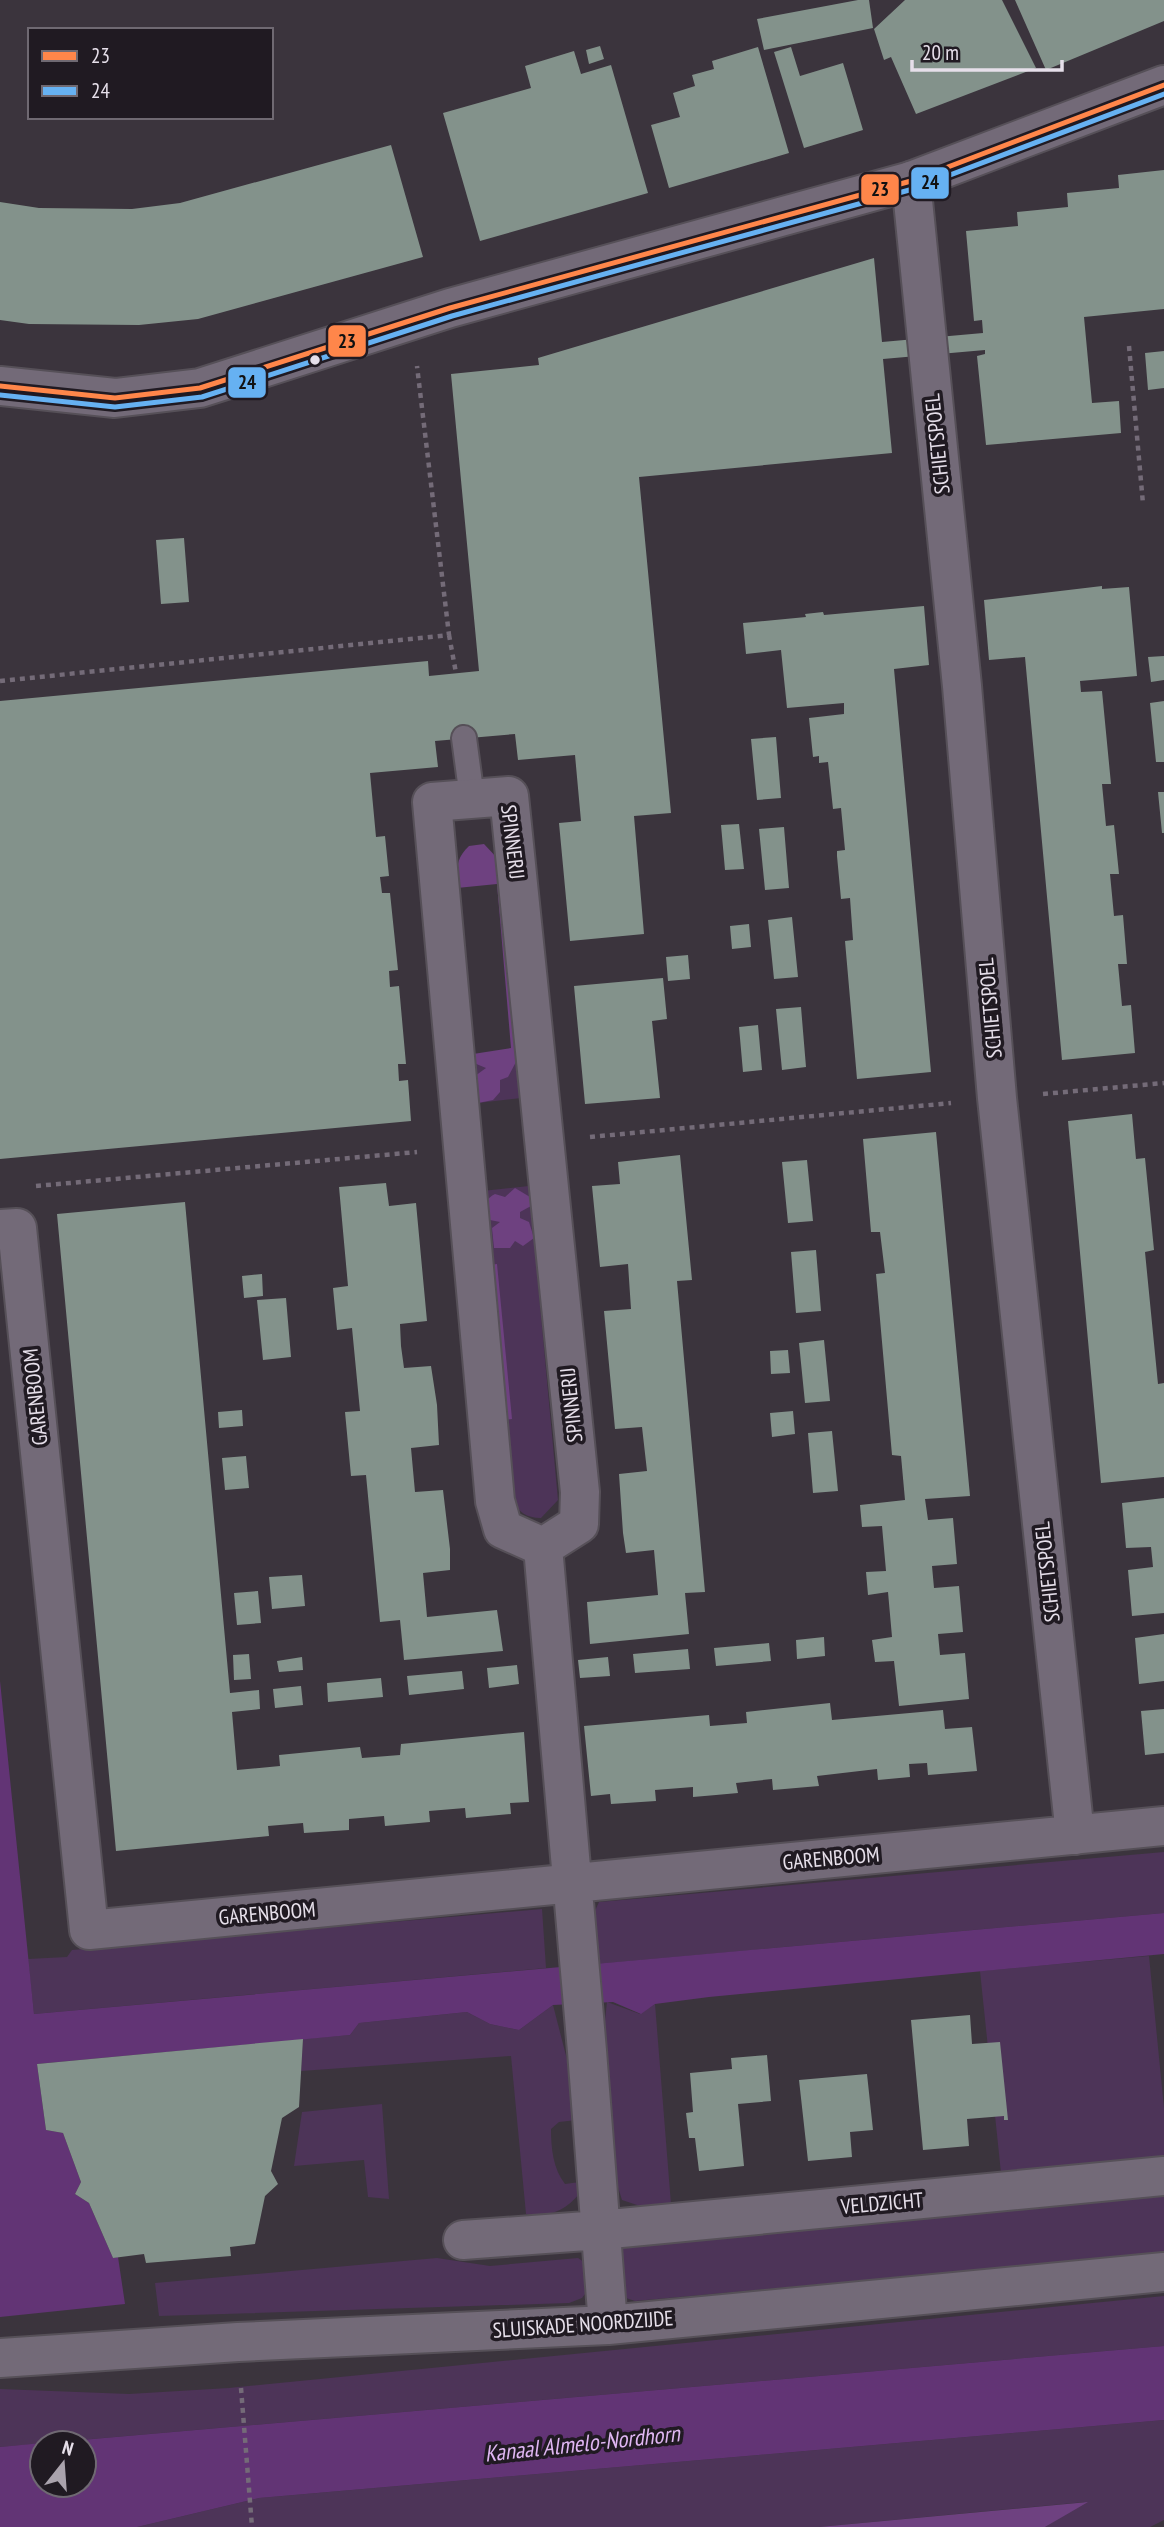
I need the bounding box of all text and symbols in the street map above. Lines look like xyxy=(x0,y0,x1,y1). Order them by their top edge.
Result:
legend xyxy=(28,28,273,119)
scale bar xyxy=(912,28,1062,72)
text: 20 m xyxy=(922,39,959,66)
text: 23 xyxy=(91,42,110,69)
text: 24 xyxy=(91,77,110,104)
line badge: 24 xyxy=(910,166,950,200)
text: 24 xyxy=(921,170,939,194)
line badge: 23 xyxy=(860,173,900,206)
text: 23 xyxy=(871,177,889,201)
line badge: 23 xyxy=(327,324,367,358)
text: 23 xyxy=(338,329,356,353)
unlabelled marker xyxy=(308,353,322,367)
line badge: 24 xyxy=(227,366,267,399)
text: 24 xyxy=(238,370,256,394)
street label: SCHIETSPOEL xyxy=(918,392,956,495)
street label: SPINNERIJ xyxy=(495,803,531,881)
street label: SCHIETSPOEL xyxy=(972,956,1008,1059)
street label: GARENBOOM xyxy=(17,1347,53,1447)
street label: SPINNERIJ xyxy=(554,1366,588,1444)
street label: SCHIETSPOEL xyxy=(1028,1520,1066,1623)
street label: GARENBOOM xyxy=(782,1840,880,1876)
street label: GARENBOOM xyxy=(218,1895,316,1931)
street label: VELDZICHT xyxy=(839,2186,925,2220)
street label: SLUISKADE NOORDZIJDE xyxy=(492,2304,674,2344)
water label: Kanaal Almelo-Nordhorn xyxy=(483,2418,683,2468)
north arrow xyxy=(28,2429,98,2499)
text: N xyxy=(60,2435,76,2461)

